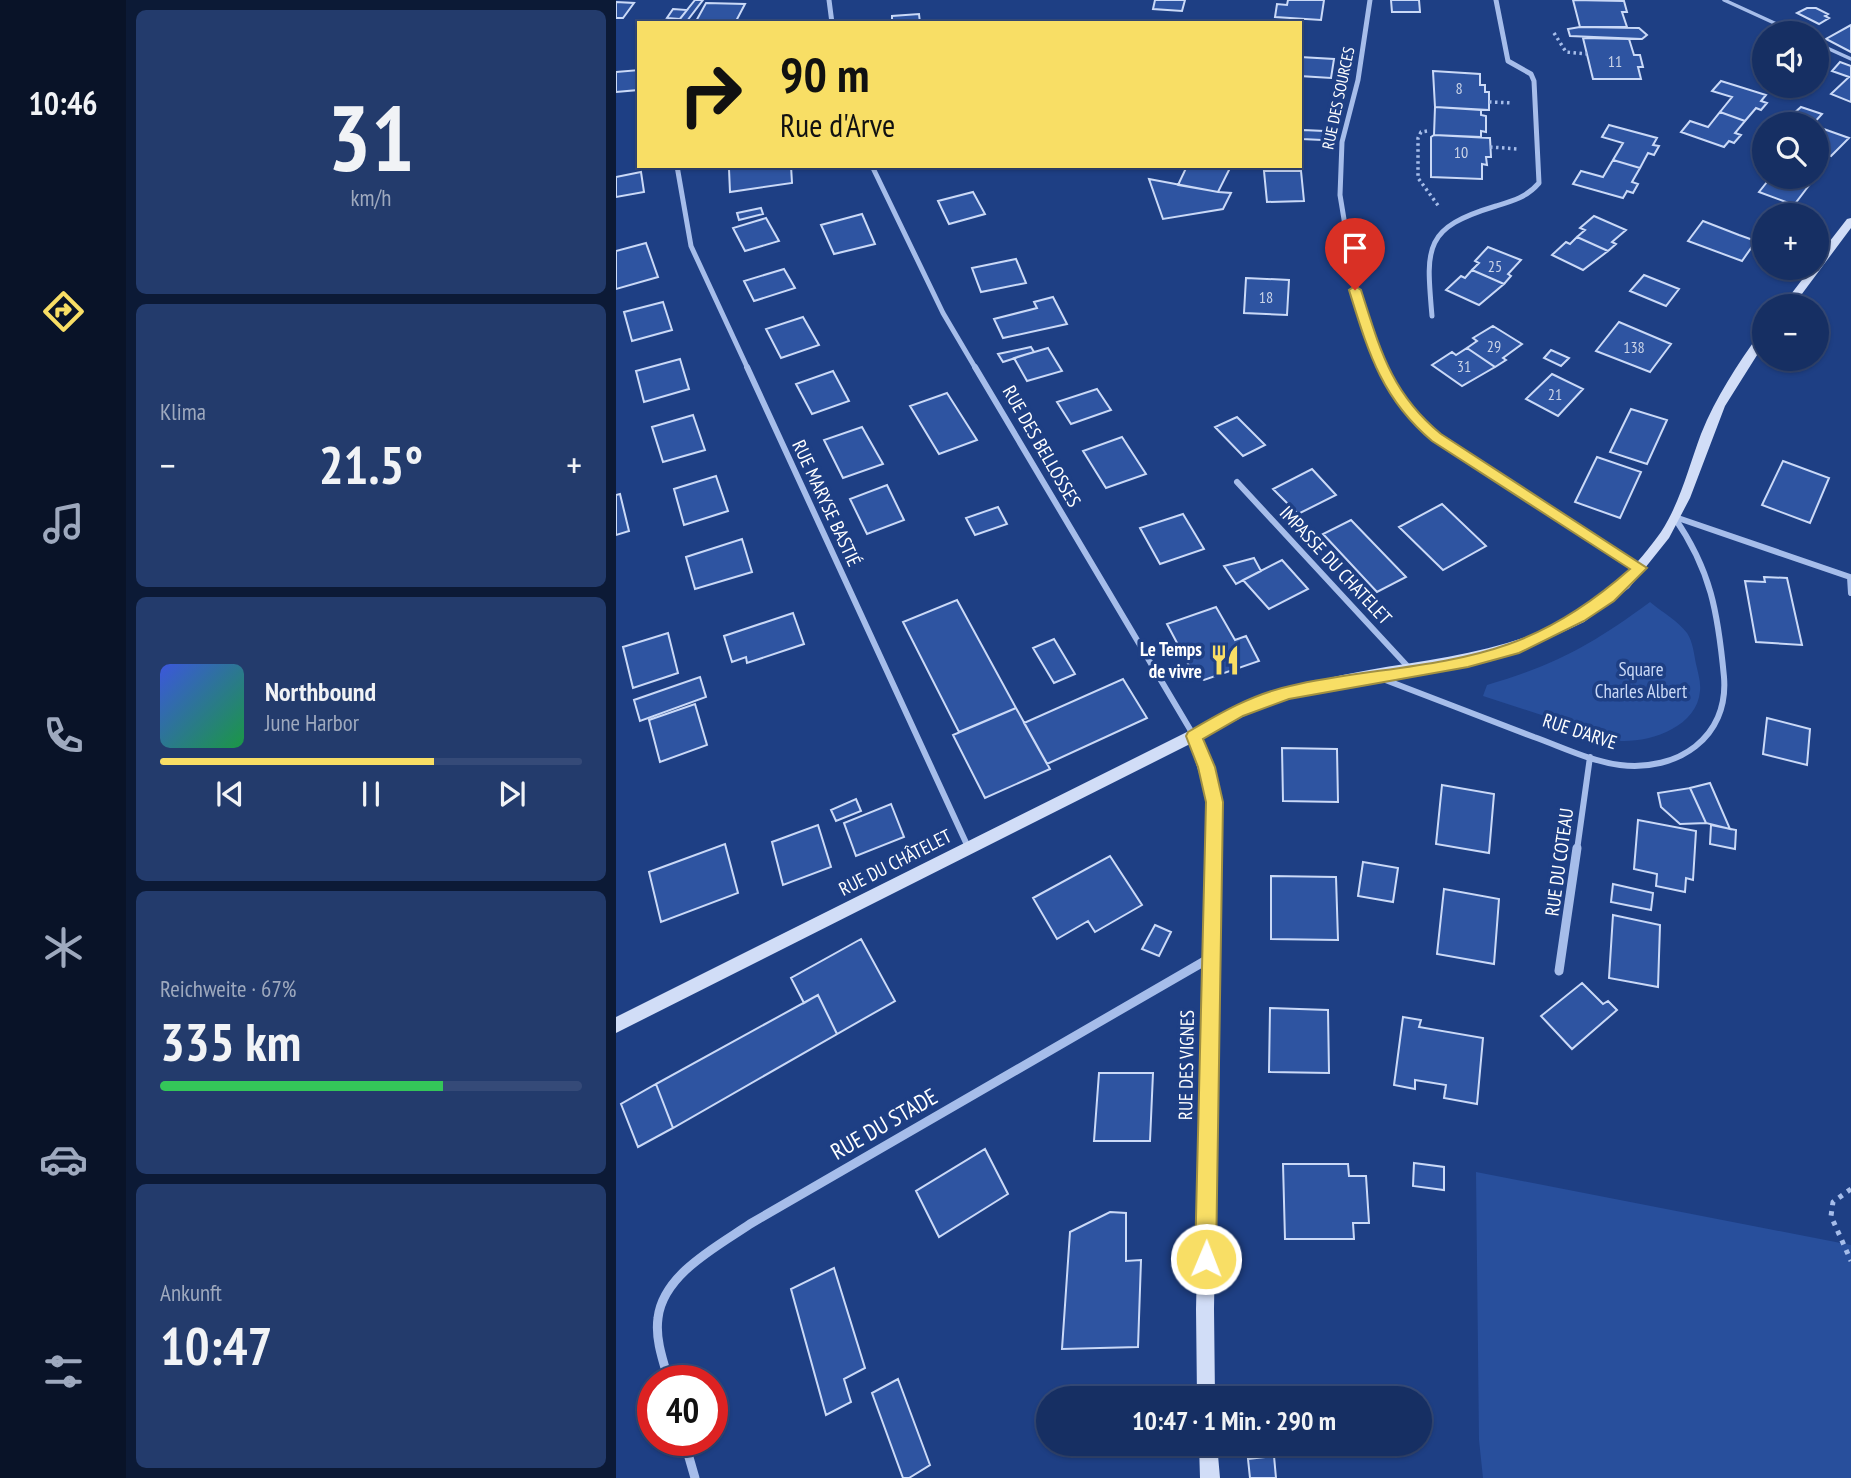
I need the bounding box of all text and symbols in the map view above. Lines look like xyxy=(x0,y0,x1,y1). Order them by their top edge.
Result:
map controls xyxy=(1752,21,1829,371)
button: sound xyxy=(1752,21,1829,98)
text: 90 m xyxy=(780,42,869,106)
street label: RUE DES SOURCES xyxy=(1317,45,1359,151)
icon: right xyxy=(665,49,756,140)
house number: 11 xyxy=(1608,51,1622,71)
text: 31 xyxy=(328,78,415,196)
house number: 8 xyxy=(1455,78,1463,98)
text: 10:46 xyxy=(28,82,98,124)
text: Rue d'Arve xyxy=(780,104,895,146)
button: search xyxy=(1752,112,1829,189)
house number: 10 xyxy=(1454,142,1468,162)
text: km/h xyxy=(351,183,391,212)
button: + xyxy=(1752,203,1829,280)
pin xyxy=(1325,218,1385,290)
icon: arrive xyxy=(1336,229,1374,267)
house number: 25 xyxy=(1488,256,1502,276)
icon: directions xyxy=(39,287,88,336)
house number: 18 xyxy=(1259,287,1273,307)
button: − xyxy=(1752,294,1829,371)
house number: 29 xyxy=(1487,336,1501,356)
house number: 138 xyxy=(1623,337,1645,357)
house number: 31 xyxy=(1457,356,1471,376)
street label: RUE DES BELLOSSES xyxy=(998,381,1086,511)
house number: 21 xyxy=(1548,384,1562,404)
text: Klima xyxy=(160,397,206,426)
text: 21.5° xyxy=(319,431,423,498)
street label: RUE MARYSE BASTIÉ xyxy=(787,436,867,570)
text: − xyxy=(160,440,176,489)
text: + xyxy=(566,440,582,489)
icon: music xyxy=(39,499,88,548)
street label: IMPASSE DU CHATELET xyxy=(1275,501,1397,630)
place label: Le Temps de vivre xyxy=(1140,637,1202,683)
restaurant icon: Le Temps de vivre xyxy=(1208,643,1242,677)
park label: Square Charles Albert xyxy=(1595,657,1688,703)
text: Northbound xyxy=(265,675,376,708)
text: June Harbor xyxy=(265,708,359,737)
street label: RUE D'ARVE xyxy=(1540,708,1620,754)
icon: phone xyxy=(39,711,88,760)
icon: previous xyxy=(211,775,249,813)
icon: pause xyxy=(352,775,390,813)
icon: next xyxy=(493,775,531,813)
street label: RUE DU COTEAU xyxy=(1540,807,1578,917)
street label: RUE DU CHÂTELET xyxy=(835,823,956,901)
icon: climate xyxy=(39,923,88,972)
text: Reichweite · 67% xyxy=(160,974,296,1003)
text: 335 km xyxy=(160,1008,301,1075)
street label: RUE DES VIGNES xyxy=(1173,1010,1199,1120)
street label: RUE DU STADE xyxy=(825,1081,942,1166)
icon: car xyxy=(39,1135,88,1184)
position arrow xyxy=(1169,1222,1243,1296)
text: Ankunft xyxy=(160,1278,222,1307)
text: 10:47 xyxy=(160,1312,272,1379)
icon: filters xyxy=(39,1347,88,1396)
speed limit sign: 40 xyxy=(637,1365,728,1456)
text: 10:47 · 1 Min. · 290 m xyxy=(1132,1404,1336,1437)

